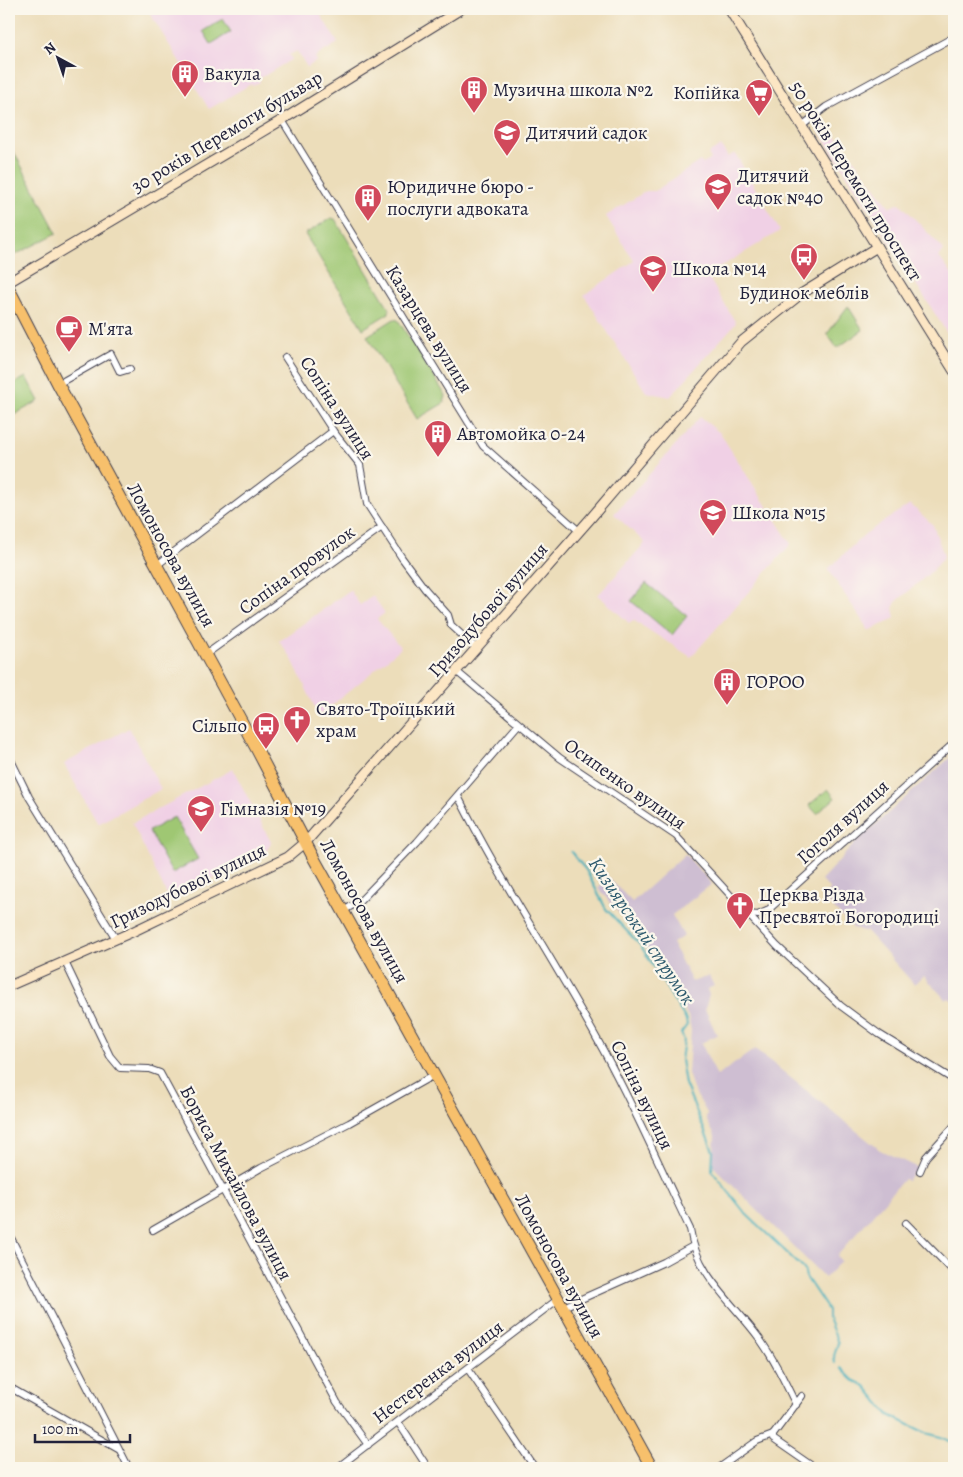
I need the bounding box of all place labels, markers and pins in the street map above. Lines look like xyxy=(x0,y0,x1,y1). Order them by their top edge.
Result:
building icon: Вакула xyxy=(170,59,200,98)
place label: Вакула xyxy=(204,61,261,87)
building icon: Музична школа №2 xyxy=(459,75,489,114)
place label: Музична школа №2 xyxy=(493,77,653,103)
supermarket icon: Копійка xyxy=(744,78,774,117)
place label: Копійка xyxy=(673,80,740,106)
school or university icon: Дитячий садок xyxy=(492,118,522,157)
place label: Дитячий садок xyxy=(526,120,648,146)
place label: Дитячий садок №40 xyxy=(737,163,823,211)
school or university icon: Дитячий садок №40 xyxy=(703,172,733,211)
place label: Юридичне бюро - послуги адвоката xyxy=(387,174,534,222)
building icon: Юридичне бюро - послуги адвоката xyxy=(353,183,383,222)
bus stop icon: Будинок меблів xyxy=(789,242,819,281)
school or university icon: Школа №14 xyxy=(638,254,668,293)
place label: Школа №14 xyxy=(672,256,767,282)
place label: Будинок меблів xyxy=(739,280,869,306)
cafe icon: М'ята xyxy=(54,314,84,353)
place label: М'ята xyxy=(88,316,133,342)
building icon: Автомойка 0-24 xyxy=(423,419,453,458)
place label: Автомойка 0-24 xyxy=(456,421,586,447)
school or university icon: Школа №15 xyxy=(698,498,728,537)
place label: Школа №15 xyxy=(732,500,826,526)
building icon: ГОРОО xyxy=(712,667,742,706)
place label: ГОРОО xyxy=(746,669,805,695)
place label: Свято-Троїцький храм xyxy=(316,696,455,744)
church icon: Свято-Троїцький храм xyxy=(282,705,312,744)
bus stop icon: Сільпо xyxy=(251,711,281,750)
place label: Сільпо xyxy=(192,713,247,739)
school or university icon: Гімназія №19 xyxy=(186,794,216,833)
place label: Гімназія №19 xyxy=(220,796,326,822)
place label: Церква Різда Пресвятої Богородиці xyxy=(759,882,939,930)
church icon: Церква Різда Пресвятої Богородиці xyxy=(725,891,755,930)

